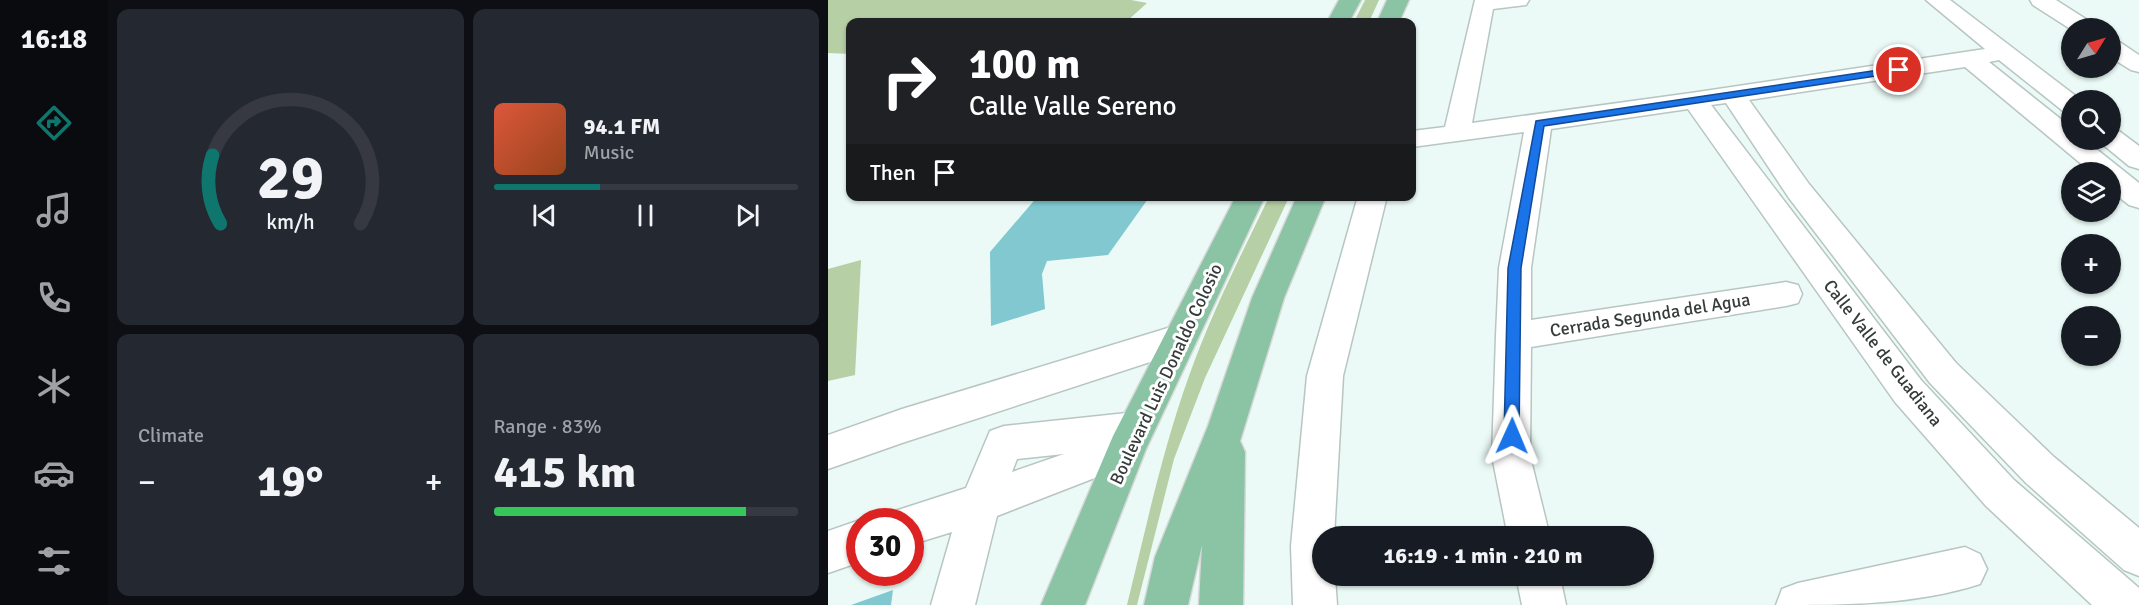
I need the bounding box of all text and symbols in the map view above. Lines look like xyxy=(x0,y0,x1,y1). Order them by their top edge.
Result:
north arrow xyxy=(2061,18,2121,78)
map controls xyxy=(2061,18,2121,366)
text: 16:18 xyxy=(21,23,87,56)
text: 100 m xyxy=(969,39,1080,90)
icon: right xyxy=(870,42,948,120)
pin xyxy=(1873,44,1924,95)
icon: arrive xyxy=(1882,53,1915,86)
text: Calle Valle Sereno xyxy=(969,90,1177,123)
button: search xyxy=(2061,90,2121,150)
icon: directions xyxy=(33,102,75,144)
text: 94.1 FM xyxy=(584,113,660,140)
text: 29 xyxy=(257,139,324,216)
text: Music xyxy=(584,140,634,165)
icon: arrive xyxy=(928,156,961,189)
text: Then xyxy=(870,159,916,186)
button: layers xyxy=(2061,162,2121,222)
icon: music xyxy=(33,189,75,231)
icon: previous xyxy=(528,199,561,232)
icon: pause xyxy=(629,199,662,232)
icon: next xyxy=(731,199,764,232)
text: km/h xyxy=(266,210,315,236)
button: + xyxy=(2061,234,2121,294)
street label: Boulevard Luis Donaldo Colosio xyxy=(1105,260,1227,488)
street label: Calle Valle de Guadiana xyxy=(1819,275,1947,431)
icon: phone xyxy=(33,277,75,319)
street label: Cerrada Segunda del Agua xyxy=(1548,288,1752,342)
button: − xyxy=(2061,306,2121,366)
icon: climate xyxy=(33,365,75,407)
position arrow xyxy=(1480,404,1544,468)
text: Range · 83% xyxy=(494,414,602,439)
text: Climate xyxy=(138,423,204,448)
text: 415 km xyxy=(494,445,636,500)
icon: car xyxy=(33,452,75,494)
text: 19° xyxy=(257,454,324,509)
text: − xyxy=(138,462,156,503)
text: + xyxy=(425,462,442,503)
speed limit sign: 30 xyxy=(846,508,924,586)
icon: filters xyxy=(33,540,75,582)
text: 16:19 · 1 min · 210 m xyxy=(1383,542,1583,569)

